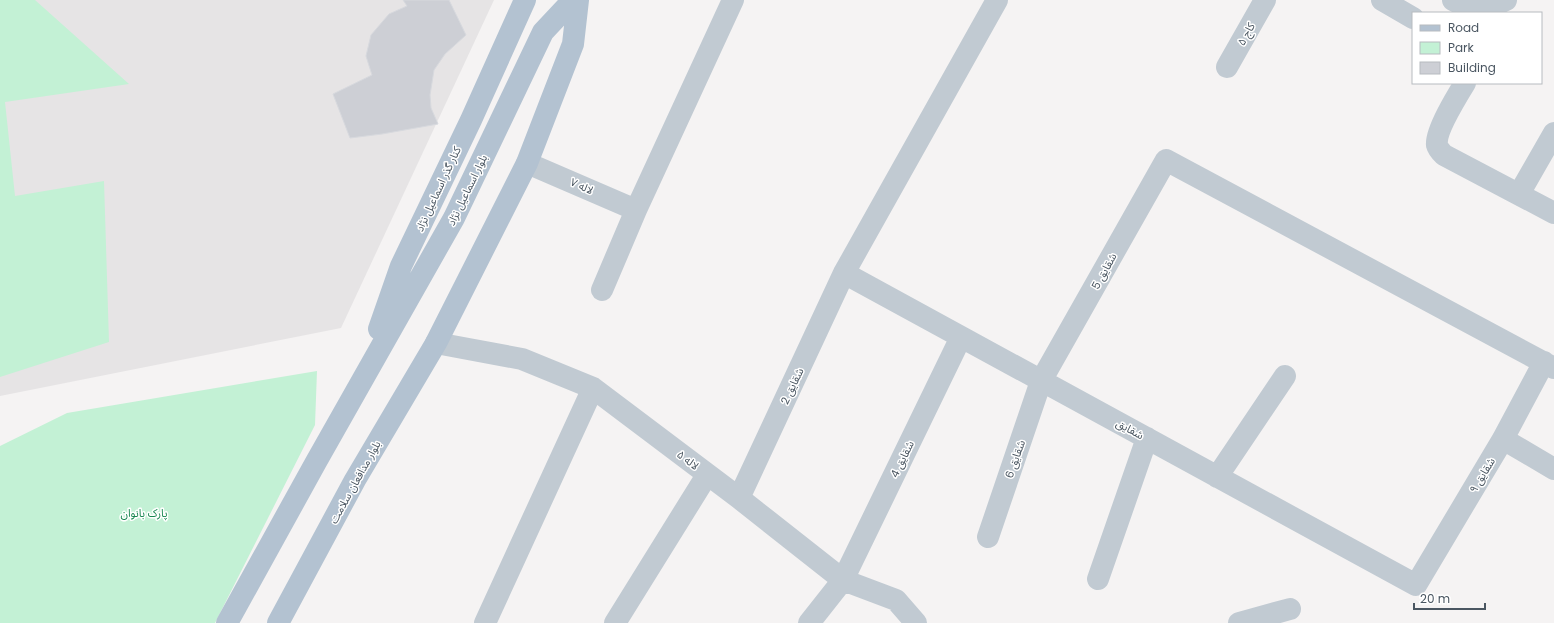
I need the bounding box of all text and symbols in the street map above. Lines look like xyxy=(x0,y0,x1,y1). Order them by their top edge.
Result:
legend xyxy=(1412,12,1542,84)
street label: کاج ۵ xyxy=(1233,19,1259,48)
text: Road xyxy=(1448,19,1479,36)
text: Park xyxy=(1448,39,1475,56)
text: Building xyxy=(1448,59,1496,76)
street label: کنار گذر اسماعیل نژاد xyxy=(411,143,465,234)
street label: بلوار اسماعیل نژاد xyxy=(443,152,491,228)
street label: لاله ۷ xyxy=(568,174,596,198)
street label: شقايق 5 xyxy=(1087,250,1121,292)
street label: شقايق 2 xyxy=(777,365,808,407)
street label: شقايق xyxy=(1113,415,1147,443)
street label: شقايق 4 xyxy=(886,437,918,480)
street label: شقايق 6 xyxy=(1001,437,1029,480)
street label: بلوار مدافعان سلامت xyxy=(326,438,384,526)
street label: لاله ۵ xyxy=(674,446,702,474)
street label: شقايق ٩ xyxy=(1465,454,1499,496)
park label: پارک بانوان xyxy=(120,505,168,521)
scale bar xyxy=(1414,585,1485,611)
text: 20 m xyxy=(1420,590,1450,607)

